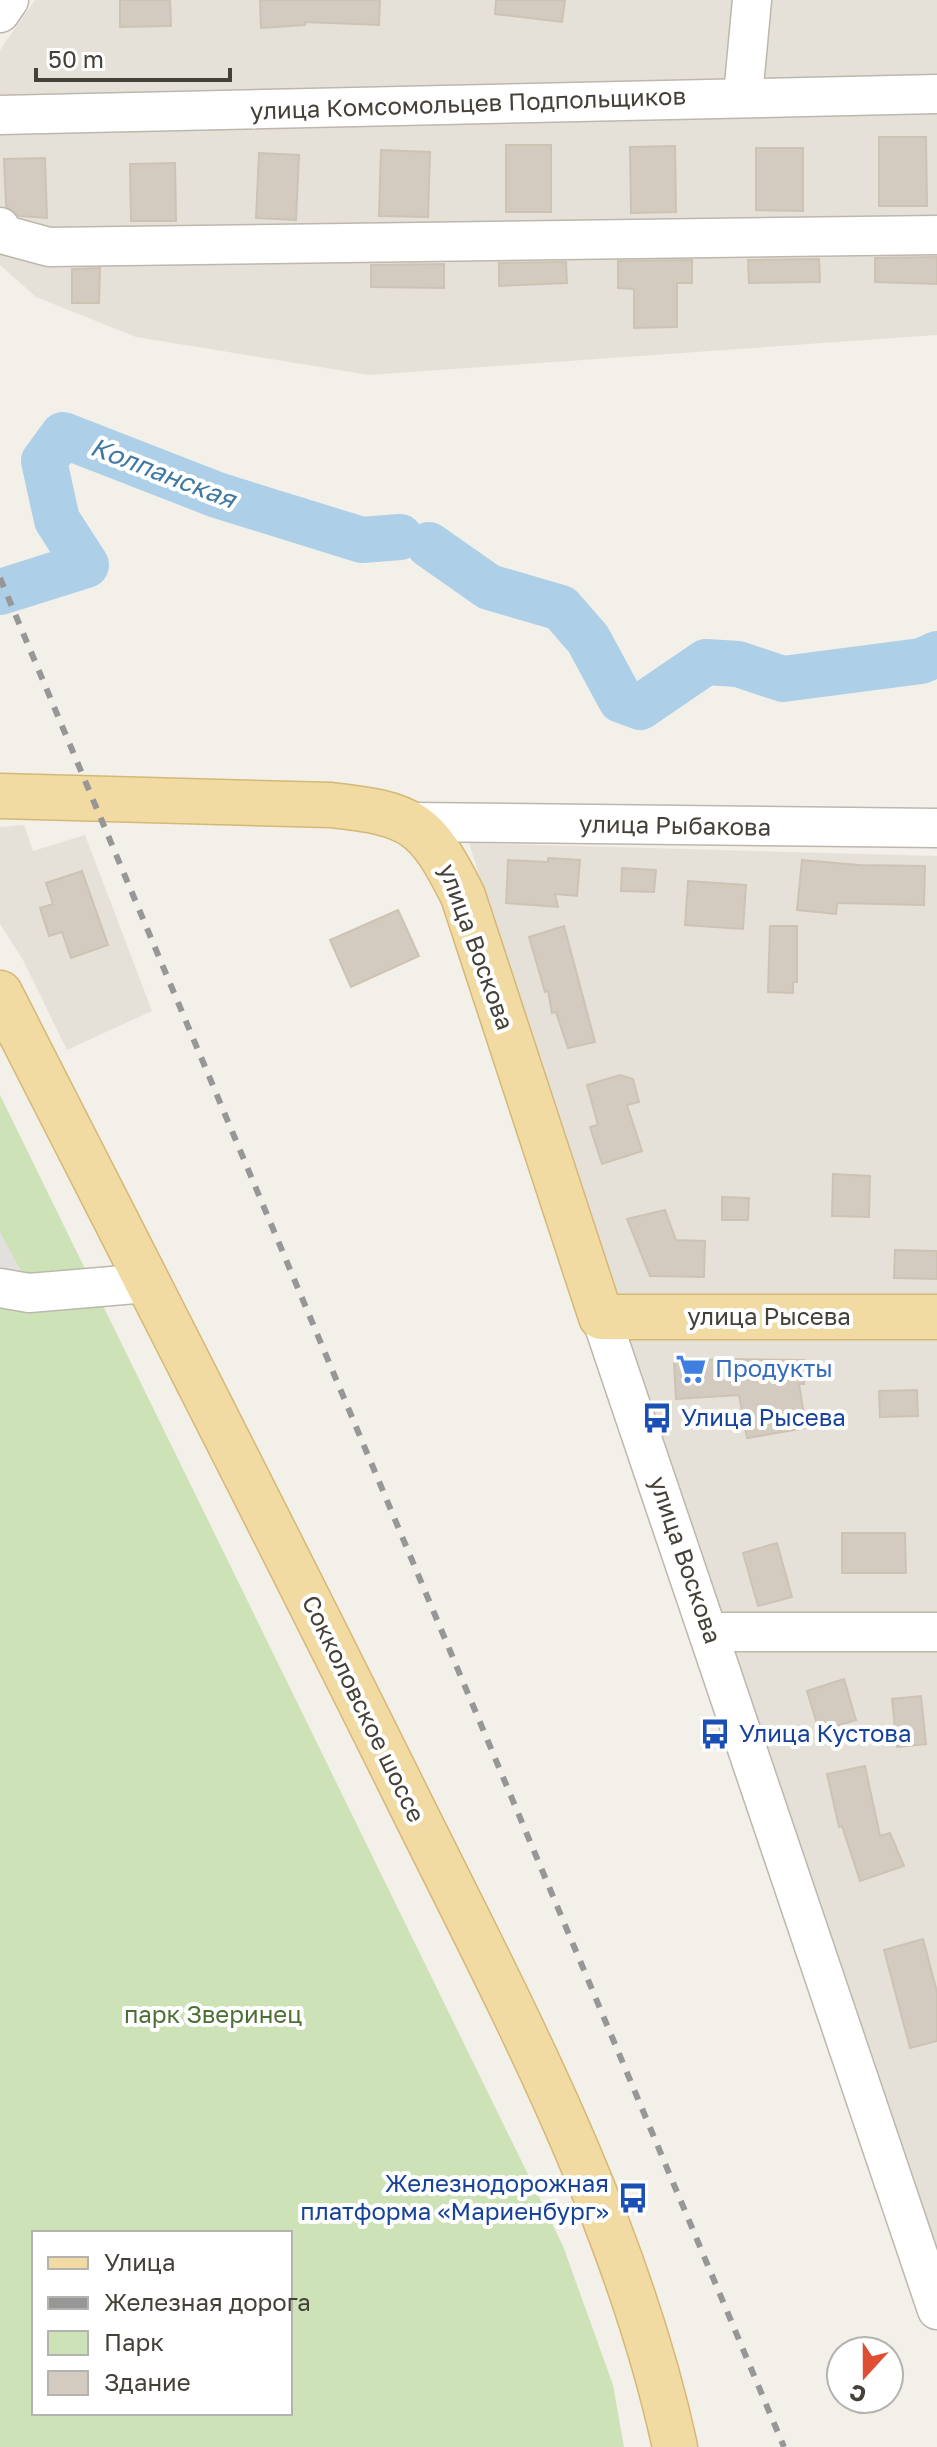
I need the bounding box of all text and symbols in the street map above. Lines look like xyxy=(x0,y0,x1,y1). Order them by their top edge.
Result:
scale bar xyxy=(36,32,230,82)
text: 50 m xyxy=(48,44,104,73)
street label: улица Комсомольцев Подпольщиков xyxy=(249,80,686,125)
water label: Колпанская xyxy=(86,431,242,515)
street label: улица Рыбакова xyxy=(579,808,771,841)
street label: улица Воскова xyxy=(434,859,521,1034)
street label: улица Рысева xyxy=(687,1301,851,1330)
supermarket icon: Продукты xyxy=(674,1352,708,1386)
place label: Продукты xyxy=(715,1353,833,1382)
bus stop icon: Улица Рысева xyxy=(640,1401,674,1435)
place label: Улица Рысева xyxy=(681,1402,846,1431)
street label: улица Воскова xyxy=(644,1472,729,1647)
street label: Сокколовское шоссе xyxy=(297,1590,432,1826)
bus stop icon: Улица Кустова xyxy=(698,1717,732,1751)
place label: Улица Кустова xyxy=(739,1718,911,1747)
park label: парк Зверинец xyxy=(124,1999,302,2028)
place label: Железнодорожная платформа «Мариенбург» xyxy=(300,2168,609,2225)
bus stop icon: Железнодорожная платформа «Мариенбург» xyxy=(616,2181,650,2215)
legend xyxy=(32,2231,292,2415)
text: Улица xyxy=(104,2247,176,2276)
text: Железная дорога xyxy=(104,2287,311,2316)
text: Парк xyxy=(104,2327,164,2356)
north arrow xyxy=(825,2335,905,2415)
text: Здание xyxy=(104,2367,191,2396)
text: С xyxy=(846,2379,870,2410)

